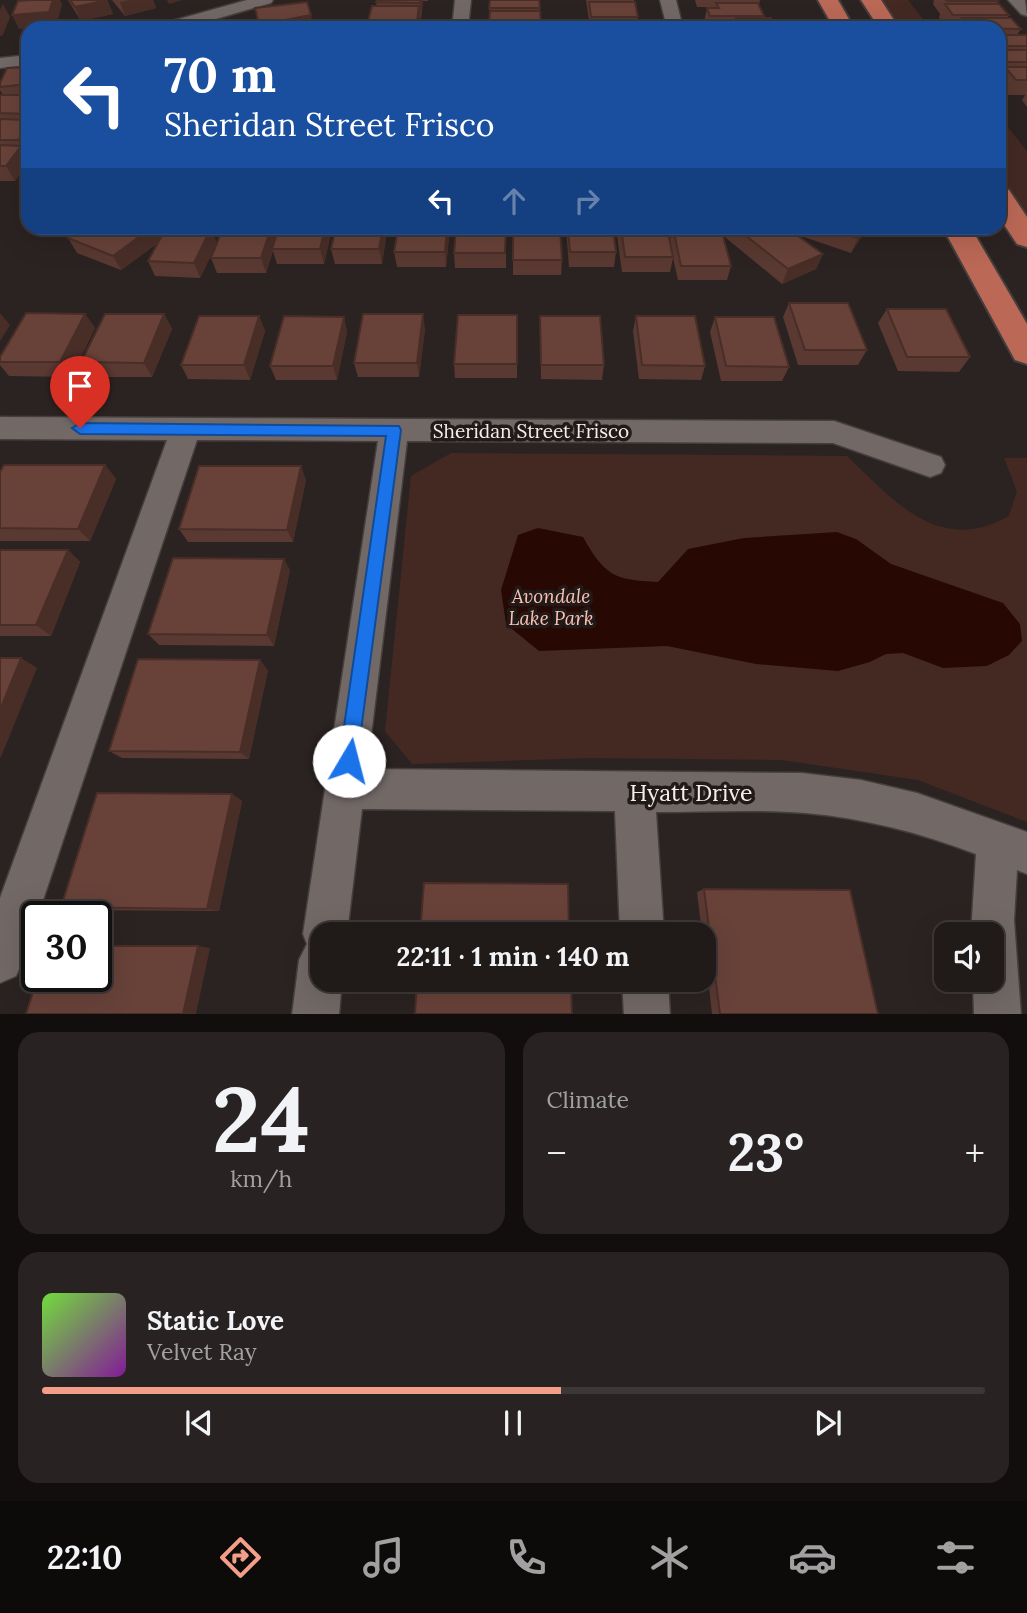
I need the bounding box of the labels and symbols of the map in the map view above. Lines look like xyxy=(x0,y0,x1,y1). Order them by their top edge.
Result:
pin xyxy=(50,356,110,428)
street label: Sheridan Street Frisco xyxy=(433,419,629,443)
park label: Avondale Lake Park xyxy=(508,584,594,630)
position arrow xyxy=(312,724,386,798)
street label: Hyatt Drive xyxy=(629,778,753,807)
speed limit sign: 30 xyxy=(21,901,112,992)

